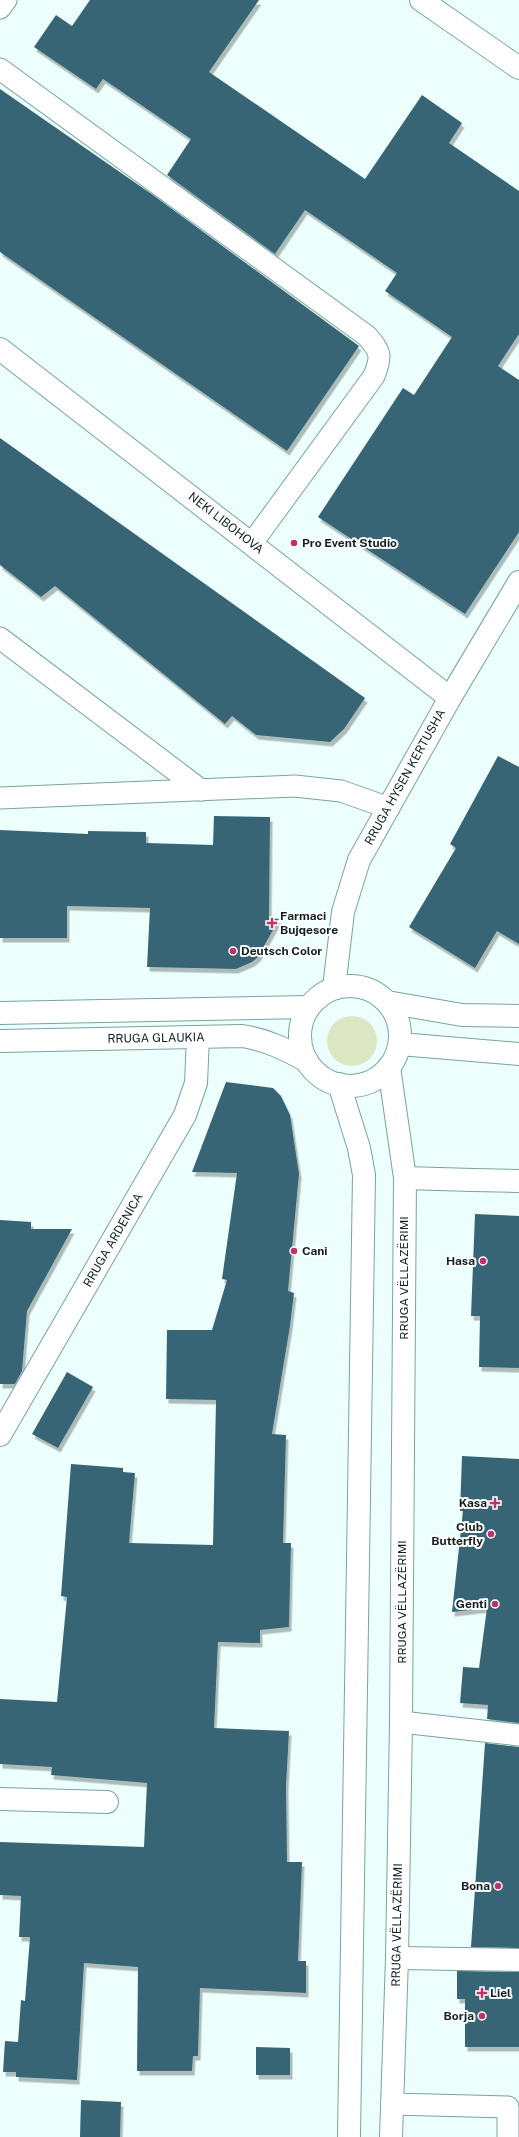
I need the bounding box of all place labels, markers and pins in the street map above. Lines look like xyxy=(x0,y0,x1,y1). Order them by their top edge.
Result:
place label: Pro Event Studio xyxy=(302,536,397,550)
marker: Pro Event Studio xyxy=(289,538,299,548)
place label: Farmaci Bujqesore xyxy=(280,909,338,937)
marker: Farmaci Bujqesore xyxy=(267,918,277,928)
place label: Deutsch Color xyxy=(241,944,322,958)
marker: Deutsch Color xyxy=(228,946,238,956)
place label: Cani xyxy=(302,1244,328,1258)
marker: Cani xyxy=(289,1246,299,1256)
place label: Hasa xyxy=(446,1254,475,1268)
marker: Hasa xyxy=(478,1256,488,1266)
place label: Kasa xyxy=(459,1496,487,1510)
marker: Kasa xyxy=(490,1498,500,1508)
place label: Club Butterfly xyxy=(431,1520,483,1548)
marker: Club Butterfly xyxy=(486,1529,496,1539)
place label: Genti xyxy=(456,1597,487,1611)
marker: Genti xyxy=(490,1599,500,1609)
place label: Bona xyxy=(461,1879,490,1893)
marker: Bona xyxy=(493,1881,503,1891)
place label: Liel xyxy=(490,1986,511,2000)
marker: Liel xyxy=(477,1988,487,1998)
place label: Borja xyxy=(444,2009,474,2023)
marker: Borja xyxy=(477,2011,487,2021)

